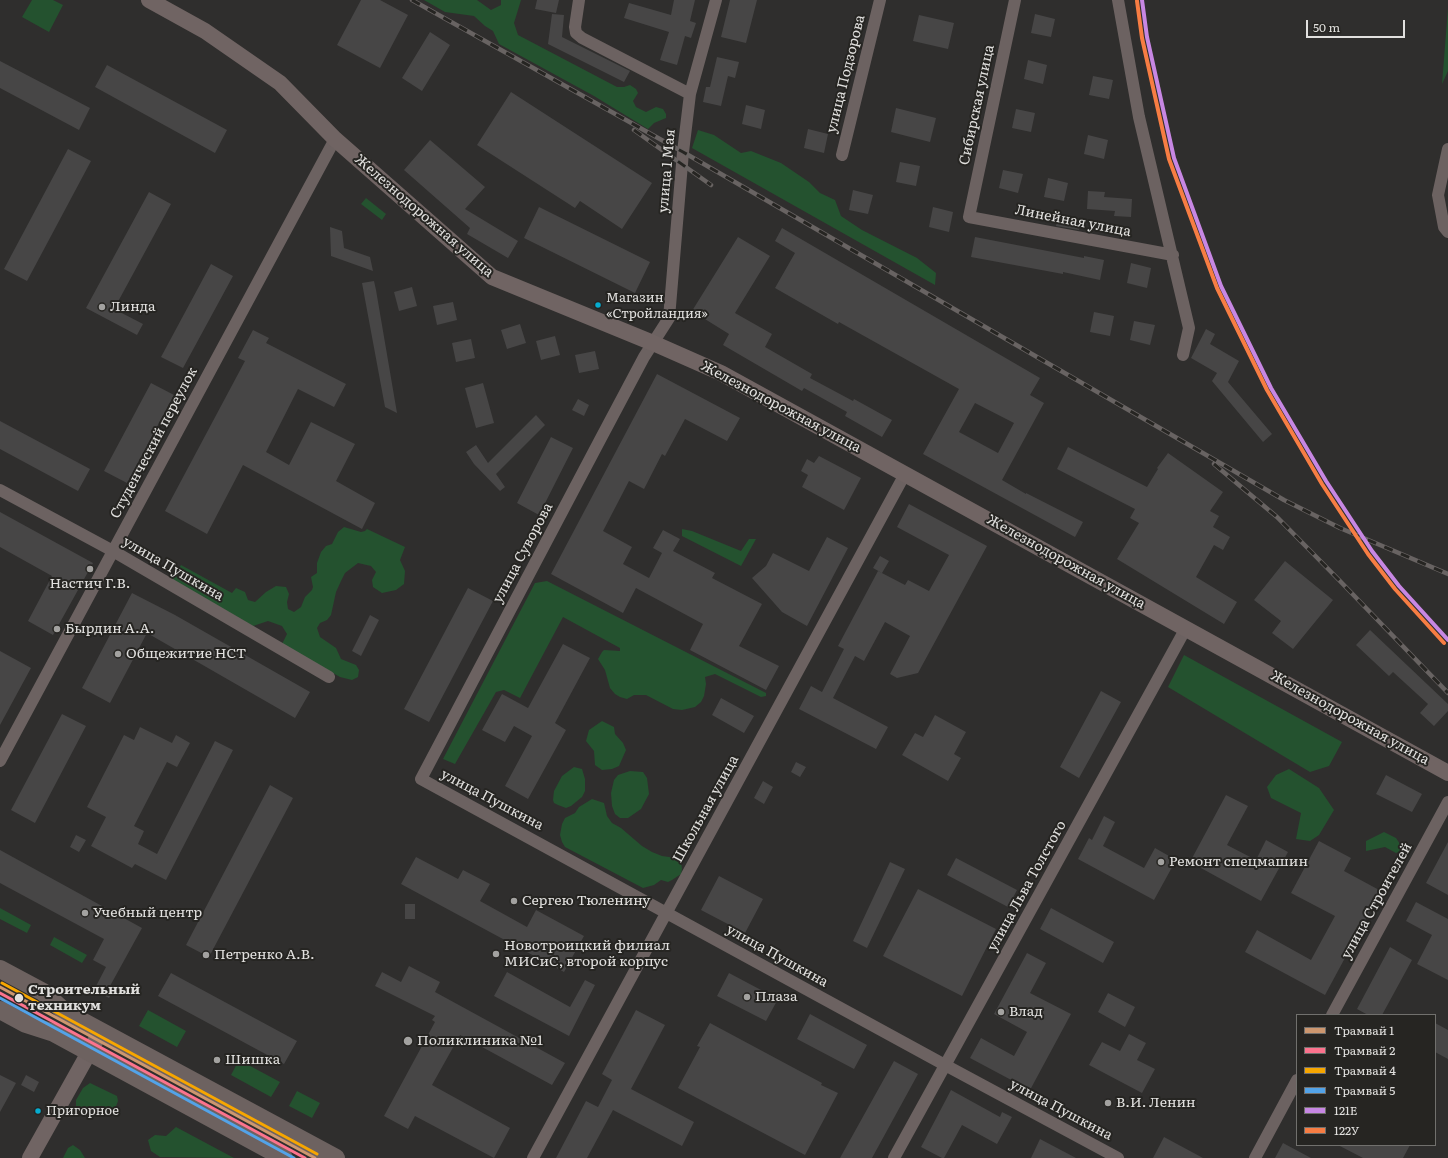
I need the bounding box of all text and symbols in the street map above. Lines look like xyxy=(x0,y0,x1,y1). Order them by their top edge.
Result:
scale bar xyxy=(1308,12,1407,38)
street label: улица Подзорова xyxy=(823,13,869,135)
text: 50 m xyxy=(1313,18,1340,36)
street label: Сибирская улица xyxy=(956,43,998,167)
street label: улица 1 Мая xyxy=(655,128,679,214)
street label: Железнодорожная улица xyxy=(351,151,497,281)
street label: Линейная улица xyxy=(1014,202,1132,240)
place label: Магазин «Стройландия» xyxy=(606,290,708,321)
place label: Линда xyxy=(110,299,156,315)
marker: Магазин «Стройландия» xyxy=(593,300,603,310)
marker: Линда xyxy=(97,302,107,312)
street label: Железнодорожная улица xyxy=(698,358,864,456)
street label: Студенческий переулок xyxy=(107,364,201,522)
street label: улица Суворова xyxy=(489,500,557,606)
street label: Железнодорожная улица xyxy=(984,511,1148,613)
street label: улица Пушкина xyxy=(119,533,227,605)
marker: Настич Г.В. xyxy=(85,564,95,574)
place label: Настич Г.В. xyxy=(49,576,131,592)
place label: Бырдин А.А. xyxy=(65,621,155,637)
marker: Бырдин А.А. xyxy=(52,624,62,634)
place label: Общежитие НСТ xyxy=(126,646,246,662)
marker: Общежитие НСТ xyxy=(113,649,123,659)
street label: Железнодорожная улица xyxy=(1268,667,1432,769)
street label: Школьная улица xyxy=(670,752,742,866)
street label: улица Пушкина xyxy=(438,766,546,834)
street label: улица Льва Толстого xyxy=(984,818,1070,954)
street label: улица Строителей xyxy=(1338,840,1416,962)
place label: Ремонт спецмашин xyxy=(1169,854,1308,870)
marker: Ремонт спецмашин xyxy=(1156,857,1166,867)
place label: Сергею Тюленину xyxy=(522,893,650,909)
marker: Сергею Тюленину xyxy=(509,896,519,906)
place label: Учебный центр xyxy=(93,905,202,921)
marker: Учебный центр xyxy=(80,908,90,918)
street label: улица Пушкина xyxy=(723,921,831,991)
place label: Новотроицкий филиал МИСиС, второй корпус xyxy=(504,938,670,970)
place label: Петренко А.В. xyxy=(214,947,315,963)
marker: Новотроицкий филиал МИСиС, второй корпус xyxy=(491,949,501,959)
marker: Петренко А.В. xyxy=(201,950,211,960)
place label: Строительный техникум xyxy=(28,982,140,1014)
place label: Плаза xyxy=(755,989,798,1005)
marker: Строительный техникум xyxy=(13,992,25,1004)
marker: Плаза xyxy=(742,992,752,1002)
place label: Влад xyxy=(1009,1004,1043,1020)
marker: Влад xyxy=(996,1007,1006,1017)
legend xyxy=(1296,1014,1436,1146)
text: Трамвай 1 xyxy=(1334,1021,1394,1039)
place label: Поликлиника №1 xyxy=(417,1033,543,1049)
marker: Поликлиника №1 xyxy=(402,1035,414,1047)
text: Трамвай 2 xyxy=(1334,1041,1395,1059)
place label: Шишка xyxy=(225,1052,280,1068)
marker: Шишка xyxy=(212,1055,222,1065)
text: Трамвай 4 xyxy=(1334,1061,1396,1079)
street label: улица Пушкина xyxy=(1007,1076,1115,1144)
text: Трамвай 5 xyxy=(1334,1081,1395,1099)
place label: В.И. Ленин xyxy=(1116,1095,1196,1111)
marker: В.И. Ленин xyxy=(1103,1098,1113,1108)
text: 121Е xyxy=(1334,1101,1358,1119)
place label: Пригорное xyxy=(46,1103,119,1119)
marker: Пригорное xyxy=(33,1106,43,1116)
text: 122У xyxy=(1334,1121,1359,1139)

